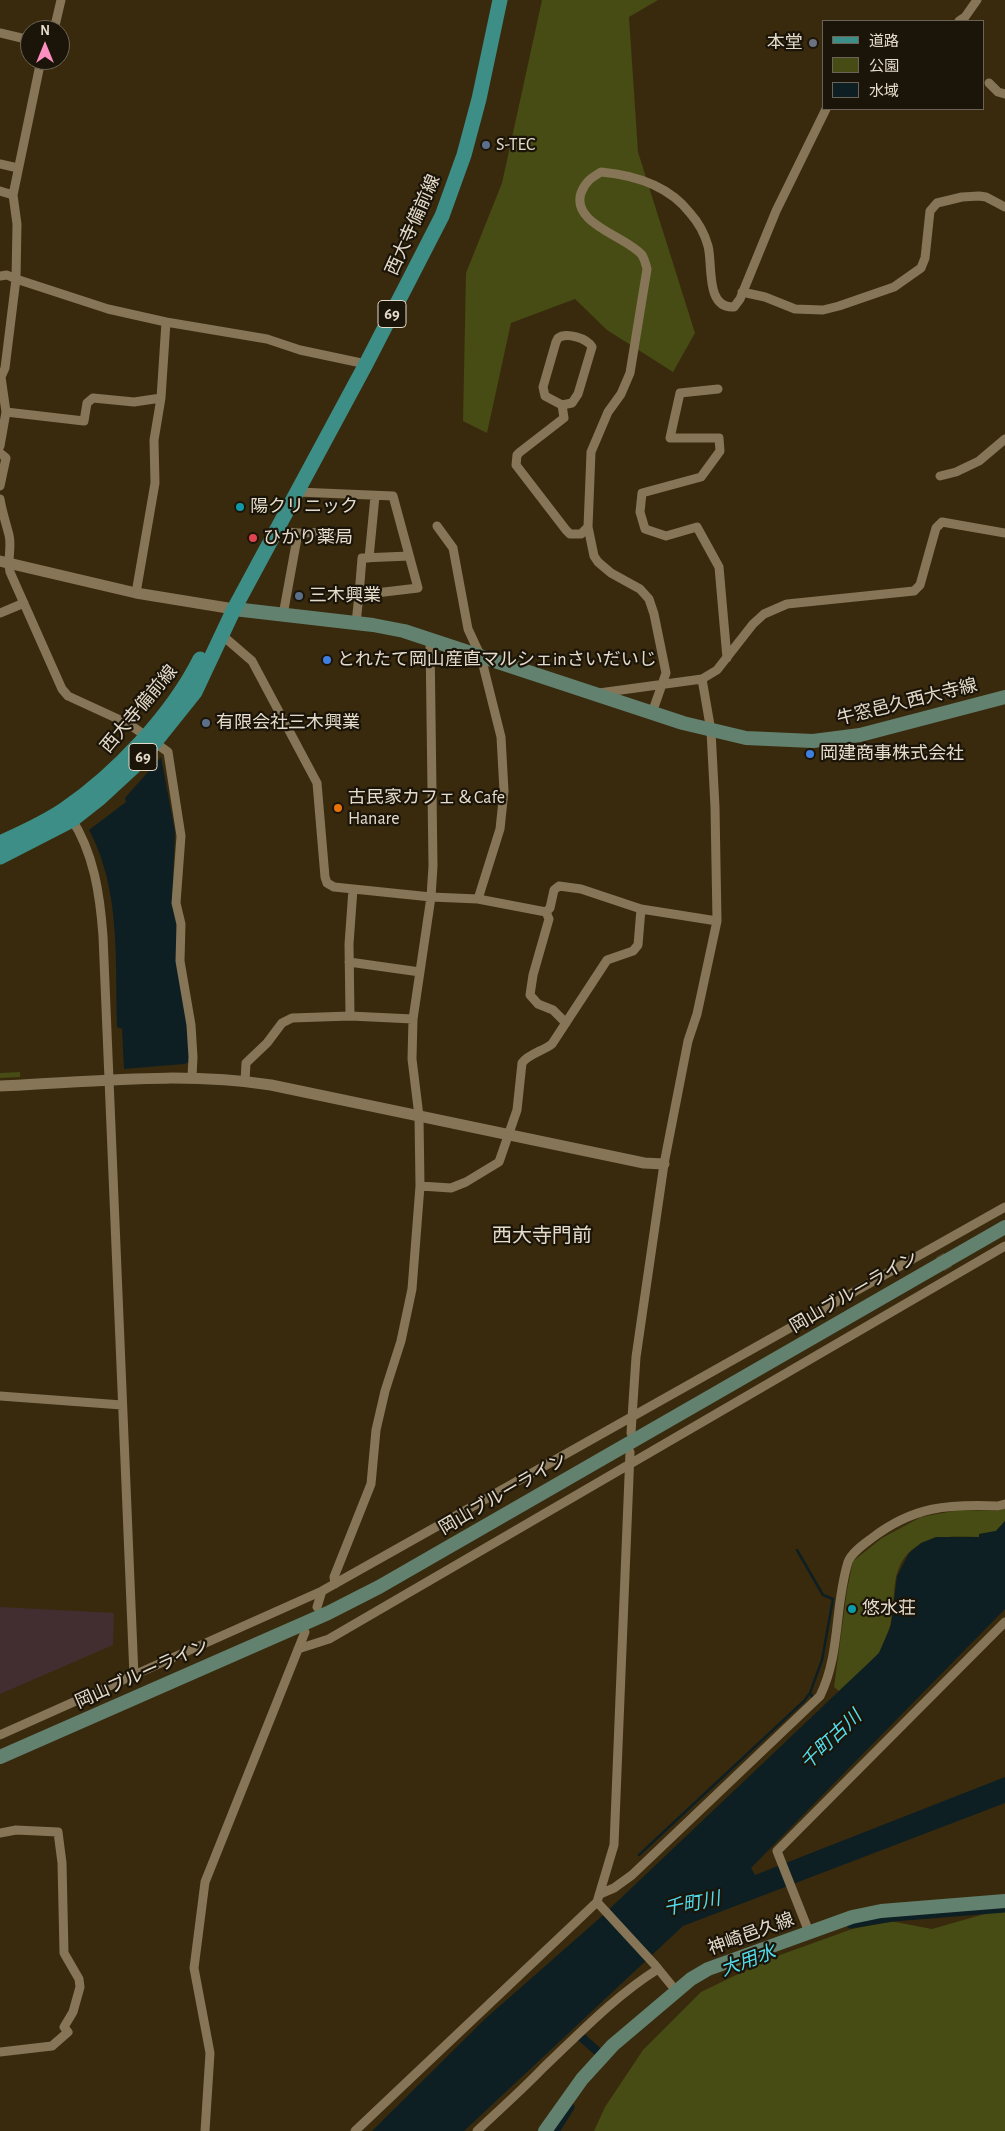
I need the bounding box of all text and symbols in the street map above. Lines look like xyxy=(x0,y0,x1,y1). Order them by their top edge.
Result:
north arrow xyxy=(20,20,70,70)
legend xyxy=(822,20,985,110)
text: N xyxy=(40,24,50,38)
place label: 本堂 xyxy=(767,32,803,54)
text: 道路 xyxy=(869,34,899,49)
marker: 本堂 xyxy=(807,37,819,49)
text: 公園 xyxy=(869,59,899,74)
text: 水域 xyxy=(869,84,899,99)
place label: S-TEC xyxy=(496,134,535,156)
marker: S-TEC xyxy=(480,139,492,151)
street label: 西大寺備前線 xyxy=(381,171,445,279)
road number: 69 xyxy=(378,300,406,328)
place label: 陽クリニック xyxy=(250,496,358,518)
marker: 陽クリニック xyxy=(234,501,246,513)
place label: ひかり薬局 xyxy=(263,527,353,549)
marker: ひかり薬局 xyxy=(247,532,259,544)
place label: 三木興業 xyxy=(309,585,381,607)
marker: 三木興業 xyxy=(293,590,305,602)
place label: とれたて岡山産直マルシェinさいだいじ xyxy=(337,649,657,671)
marker: とれたて岡山産直マルシェinさいだいじ xyxy=(321,654,333,666)
street label: 西大寺備前線 xyxy=(96,661,182,757)
street label: 牛窓邑久西大寺線 xyxy=(835,674,979,730)
place label: 有限会社三木興業 xyxy=(216,712,360,734)
marker: 有限会社三木興業 xyxy=(200,717,212,729)
place label: 岡建商事株式会社 xyxy=(820,743,964,765)
road number: 69 xyxy=(129,744,157,770)
marker: 岡建商事株式会社 xyxy=(804,748,816,760)
place label: 古民家カフェ＆Cafe Hanare xyxy=(348,787,505,830)
marker: 古民家カフェ＆Cafe Hanare xyxy=(332,802,344,814)
district label: 西大寺門前 xyxy=(492,1224,592,1248)
street label: 岡山ブルーライン xyxy=(786,1247,922,1337)
street label: 岡山ブルーライン xyxy=(435,1449,571,1539)
place label: 悠水荘 xyxy=(862,1598,916,1620)
marker: 悠水荘 xyxy=(846,1603,858,1615)
street label: 岡山ブルーライン xyxy=(72,1635,212,1713)
water label: 千町古川 xyxy=(796,1705,866,1775)
water label: 千町川 xyxy=(662,1887,722,1921)
street label: 神崎邑久線 xyxy=(705,1908,797,1960)
water label: 大用水 xyxy=(717,1941,779,1981)

